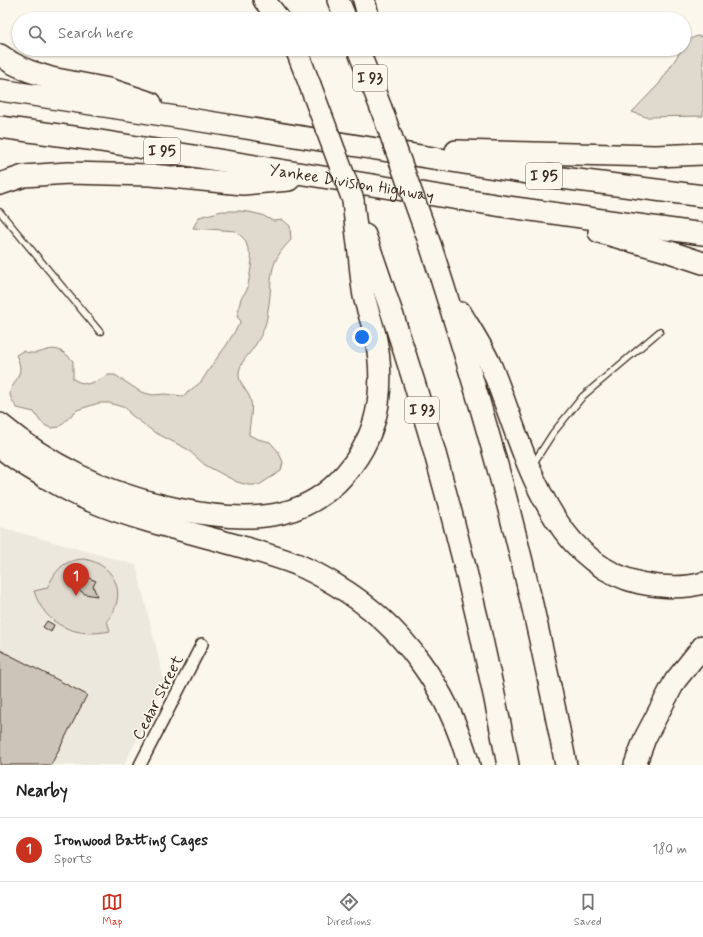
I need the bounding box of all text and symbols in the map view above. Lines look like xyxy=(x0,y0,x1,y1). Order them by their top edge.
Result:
search box xyxy=(12,12,691,56)
icon: search xyxy=(26,23,48,45)
text: Search here xyxy=(58,24,134,44)
road number: I 93 xyxy=(353,65,387,91)
road number: I 95 xyxy=(144,138,180,164)
street label: Yankee Division Highway xyxy=(268,159,435,207)
road number: I 95 xyxy=(526,163,562,189)
your location xyxy=(352,327,372,347)
road number: I 93 xyxy=(405,397,439,423)
pin: 1 xyxy=(63,563,89,596)
street label: Cedar Street xyxy=(128,651,189,744)
text: Nearby xyxy=(16,780,68,802)
text: Ironwood Batting Cages xyxy=(54,831,208,851)
text: 1 xyxy=(26,841,32,858)
text: 180 m xyxy=(652,841,687,858)
text: Sports xyxy=(54,851,92,868)
tab: Map xyxy=(101,891,123,929)
tab: Directions xyxy=(326,891,371,929)
tab: Saved xyxy=(574,891,602,929)

